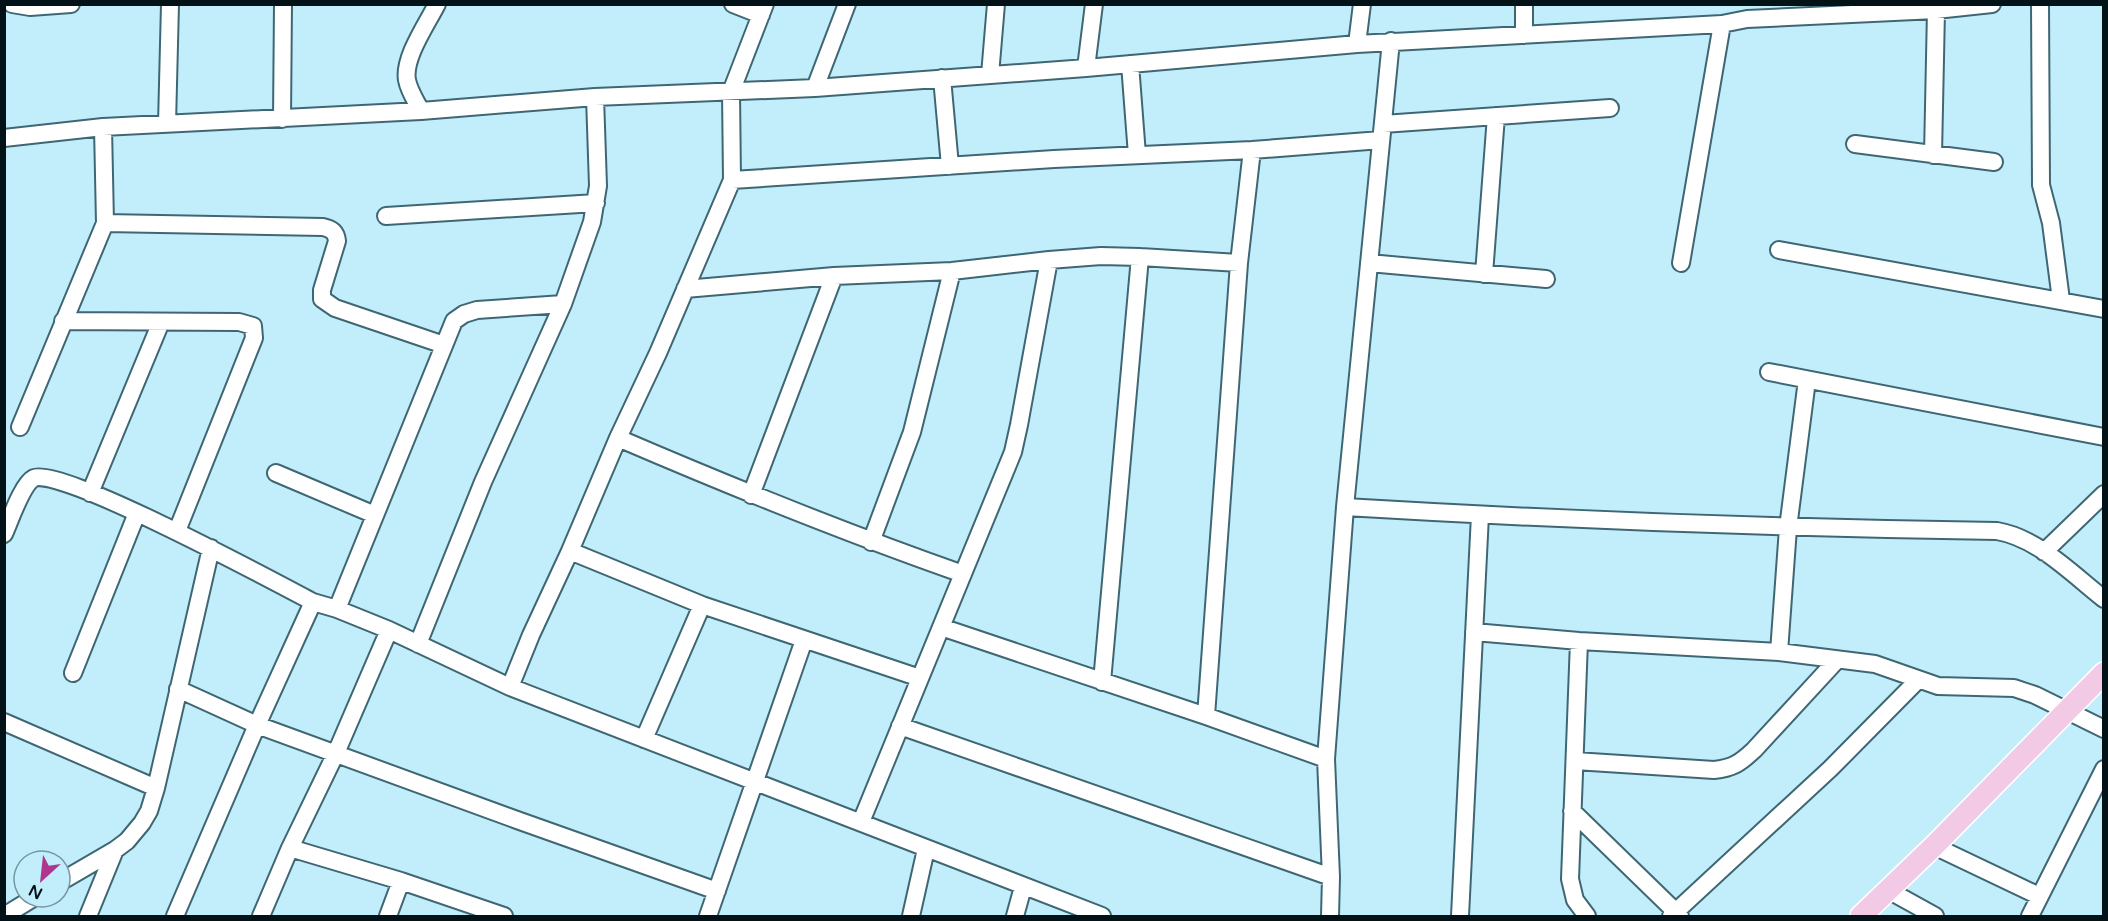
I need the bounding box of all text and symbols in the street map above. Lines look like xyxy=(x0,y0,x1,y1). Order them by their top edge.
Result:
north arrow xyxy=(12,849,72,909)
text: N xyxy=(25,880,46,903)

